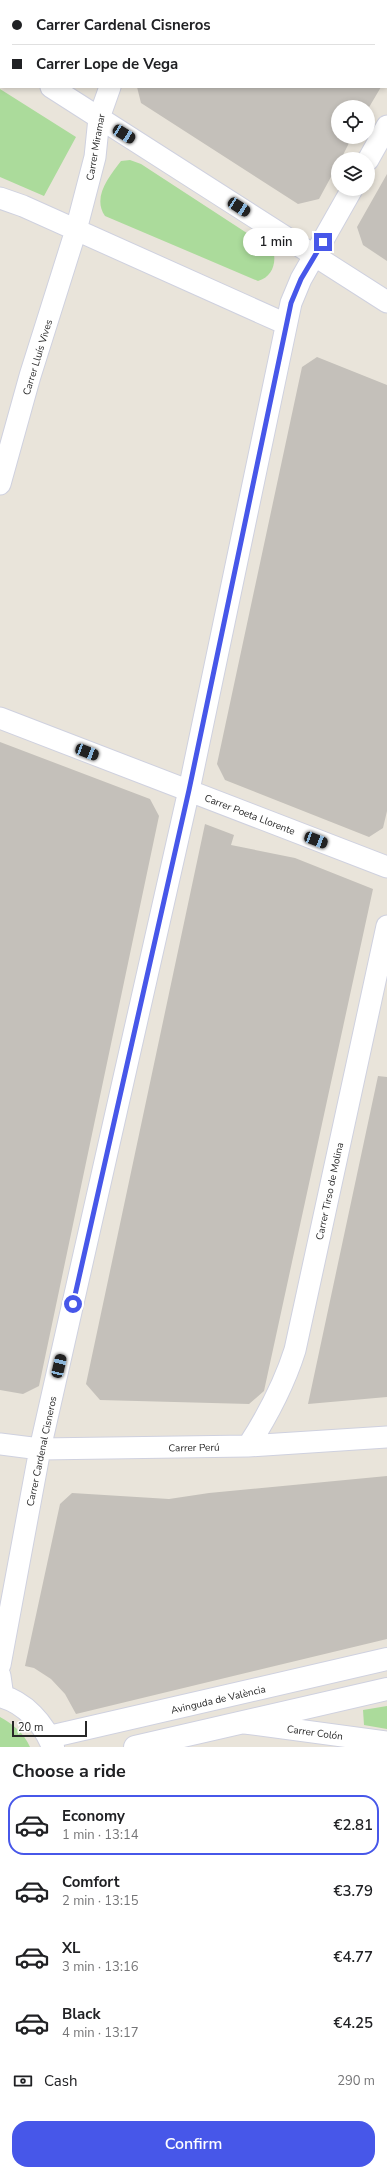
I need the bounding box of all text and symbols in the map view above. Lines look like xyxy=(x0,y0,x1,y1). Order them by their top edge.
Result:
text: Carrer Cardenal Cisneros xyxy=(36,15,211,35)
text: Carrer Lope de Vega xyxy=(36,54,178,74)
map controls xyxy=(331,100,375,196)
button: locate xyxy=(331,100,375,144)
street label: Carrer Miramar xyxy=(83,112,109,182)
car xyxy=(111,123,137,145)
button: layers xyxy=(331,152,375,196)
car xyxy=(226,195,252,219)
callout: 1 min xyxy=(243,228,309,256)
text: 1 min xyxy=(259,233,293,251)
route end xyxy=(314,233,332,251)
street label: Carrer Lluís Vives xyxy=(20,318,56,397)
car xyxy=(74,742,100,762)
street label: Carrer Poeta Llorente xyxy=(202,791,297,839)
car xyxy=(303,830,329,850)
street label: Carrer Tirso de Molina xyxy=(313,1141,347,1241)
route start xyxy=(64,1295,82,1313)
car xyxy=(50,1353,68,1379)
street label: Carrer Cardenal Cisneros xyxy=(23,1395,61,1508)
street label: Carrer Perú xyxy=(168,1441,220,1455)
street label: Avinguda de València xyxy=(169,1682,267,1718)
scale bar xyxy=(12,1719,87,1738)
text: 20 m xyxy=(18,1720,43,1735)
street label: Carrer Colón xyxy=(286,1722,344,1744)
text: Choose a ride xyxy=(12,1759,126,1783)
text: Economy xyxy=(62,1806,125,1826)
icon: car xyxy=(14,1807,50,1843)
text: €2.81 xyxy=(333,1815,373,1835)
text: 1 min · 13:14 xyxy=(62,1826,138,1844)
text: Comfort xyxy=(62,1872,119,1892)
icon: car xyxy=(14,1873,50,1909)
text: €3.79 xyxy=(333,1881,373,1901)
text: 2 min · 13:15 xyxy=(62,1892,138,1910)
text: XL xyxy=(62,1938,81,1958)
icon: car xyxy=(14,1939,50,1975)
text: €4.77 xyxy=(333,1947,373,1967)
text: 3 min · 13:16 xyxy=(62,1958,138,1976)
text: Black xyxy=(62,2004,100,2024)
icon: car xyxy=(14,2005,50,2041)
text: €4.25 xyxy=(333,2013,373,2033)
text: 4 min · 13:17 xyxy=(62,2024,138,2042)
icon: cash xyxy=(12,2070,34,2092)
text: Cash xyxy=(44,2071,78,2091)
text: 290 m xyxy=(337,2072,375,2090)
button: Confirm xyxy=(12,2121,375,2167)

